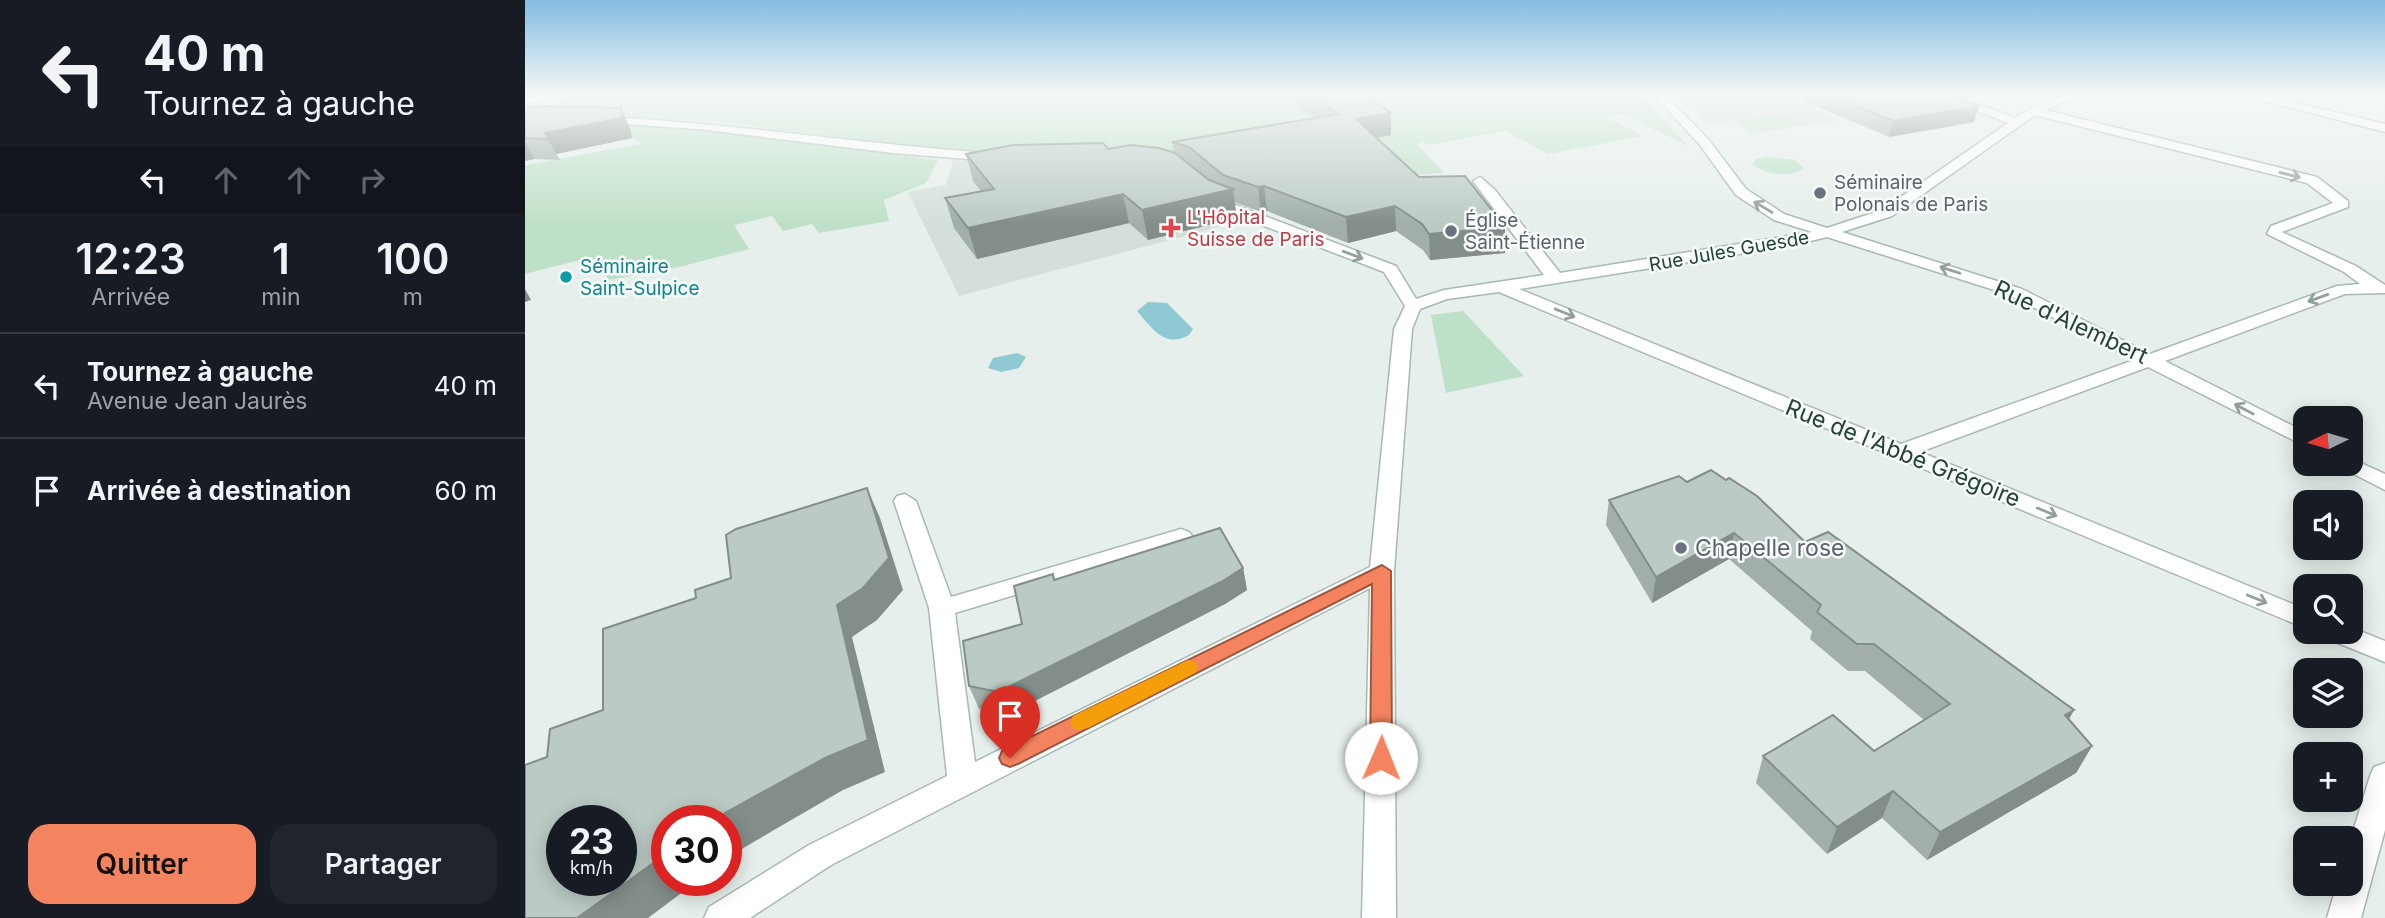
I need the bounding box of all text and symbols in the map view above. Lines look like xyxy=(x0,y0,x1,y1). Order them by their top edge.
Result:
text: 40 m xyxy=(143,24,266,83)
icon: left xyxy=(28,28,119,119)
text: Tournez à gauche xyxy=(143,84,415,123)
icon: left xyxy=(134,161,172,199)
icon: ahead xyxy=(207,161,245,199)
icon: ahead xyxy=(280,161,318,199)
icon: right xyxy=(353,161,391,199)
one-way arrow xyxy=(2278,168,2301,182)
place label: Séminaire Polonais de Paris xyxy=(1834,171,1988,216)
marker: Séminaire Polonais de Paris xyxy=(1812,185,1828,201)
one-way arrow xyxy=(1753,199,1773,213)
place label: L'Hôpital Suisse de Paris xyxy=(1187,206,1324,251)
place label: Église Saint-Étienne xyxy=(1465,208,1585,254)
marker: L'Hôpital Suisse de Paris xyxy=(1161,218,1181,238)
marker: Église Saint-Étienne xyxy=(1443,223,1459,239)
street label: Rue Jules Guesde xyxy=(1647,226,1811,276)
text: 12:23 xyxy=(76,233,186,284)
text: 1 xyxy=(272,233,290,284)
text: 100 xyxy=(376,233,449,284)
one-way arrow xyxy=(1342,250,1364,263)
place label: Séminaire Saint-Sulpice xyxy=(580,255,699,300)
one-way arrow xyxy=(1940,263,1962,275)
marker: Séminaire Saint-Sulpice xyxy=(558,269,574,285)
street label: Rue d'Alembert xyxy=(1990,274,2153,370)
text: Arrivée xyxy=(91,283,170,311)
text: min xyxy=(261,283,301,311)
text: m xyxy=(403,283,423,311)
one-way arrow xyxy=(2308,293,2330,305)
one-way arrow xyxy=(1553,308,1575,321)
text: Tournez à gauche xyxy=(87,356,313,387)
icon: left xyxy=(28,367,66,405)
text: 40 m xyxy=(434,370,497,401)
text: Avenue Jean Jaurès xyxy=(87,387,307,415)
street label: Rue de l'Abbé Grégoire xyxy=(1781,393,2025,513)
one-way arrow xyxy=(2235,401,2255,415)
north arrow xyxy=(2293,406,2363,476)
map controls xyxy=(2293,406,2363,896)
icon: arrive xyxy=(28,472,66,510)
text: Arrivée à destination xyxy=(87,475,352,506)
text: 60 m xyxy=(434,475,497,506)
button: sound xyxy=(2293,490,2363,560)
one-way arrow xyxy=(2035,506,2057,519)
place label: Chapelle rose xyxy=(1695,534,1844,562)
marker: Chapelle rose xyxy=(1673,540,1689,556)
button: search xyxy=(2293,574,2363,644)
one-way arrow xyxy=(2246,593,2267,606)
button: layers xyxy=(2293,658,2363,728)
pin xyxy=(980,686,1040,758)
icon: arrive xyxy=(991,697,1029,735)
position arrow xyxy=(1344,721,1418,795)
button: + xyxy=(2293,742,2363,812)
speed limit sign: 30 xyxy=(651,805,742,896)
text: 23 xyxy=(569,820,614,862)
button: Quitter xyxy=(28,824,256,904)
button: Partager xyxy=(270,824,497,904)
button: − xyxy=(2293,826,2363,896)
text: km/h xyxy=(570,857,613,878)

